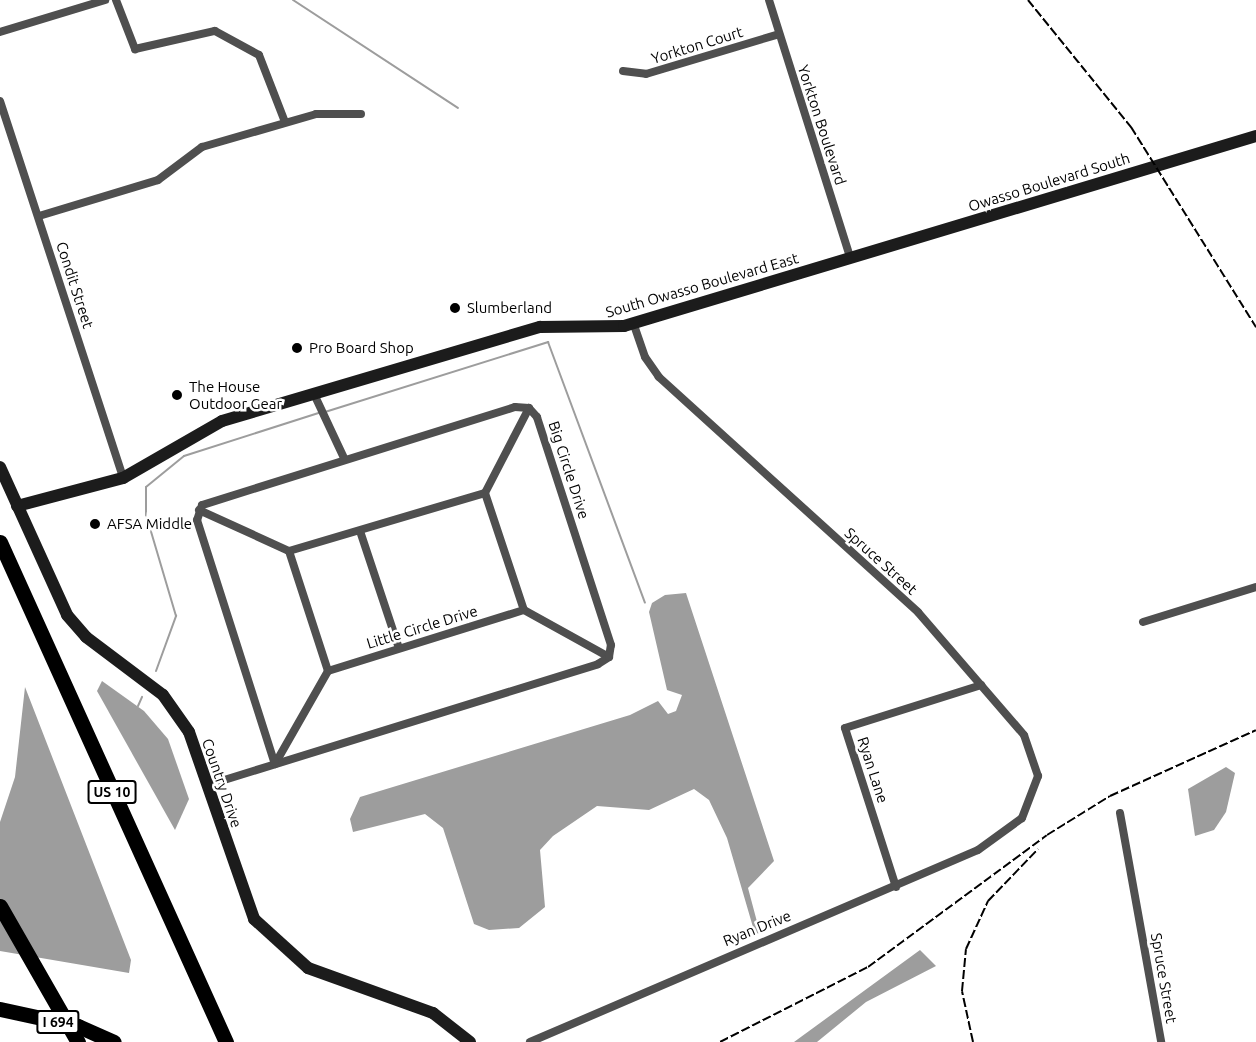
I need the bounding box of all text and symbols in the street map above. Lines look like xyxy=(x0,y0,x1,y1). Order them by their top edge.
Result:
street label: Yorkton Court xyxy=(649,23,745,67)
street label: Yorkton Boulevard xyxy=(794,63,850,187)
street label: Owasso Boulevard South xyxy=(966,149,1132,215)
street label: Condit Street xyxy=(53,239,97,331)
street label: South Owasso Boulevard East xyxy=(603,249,801,321)
place label: Slumberland xyxy=(467,299,552,317)
marker: Slumberland xyxy=(448,301,462,315)
place label: Pro Board Shop xyxy=(309,339,414,357)
marker: Pro Board Shop xyxy=(290,341,304,355)
place label: The House Outdoor Gear xyxy=(189,377,282,412)
marker: The House Outdoor Gear xyxy=(170,388,184,402)
street label: Big Circle Drive xyxy=(545,419,593,521)
place label: AFSA Middle xyxy=(107,515,192,533)
marker: AFSA Middle xyxy=(88,517,102,531)
street label: Spruce Street xyxy=(841,524,921,598)
street label: Little Circle Drive xyxy=(364,602,480,652)
street label: Ryan Lane xyxy=(854,735,892,805)
street label: Country Drive xyxy=(198,736,246,830)
road number: US 10 xyxy=(86,781,138,803)
street label: Ryan Drive xyxy=(720,906,794,950)
street label: Spruce Street xyxy=(1147,931,1181,1025)
road number: I 694 xyxy=(36,1011,80,1033)

